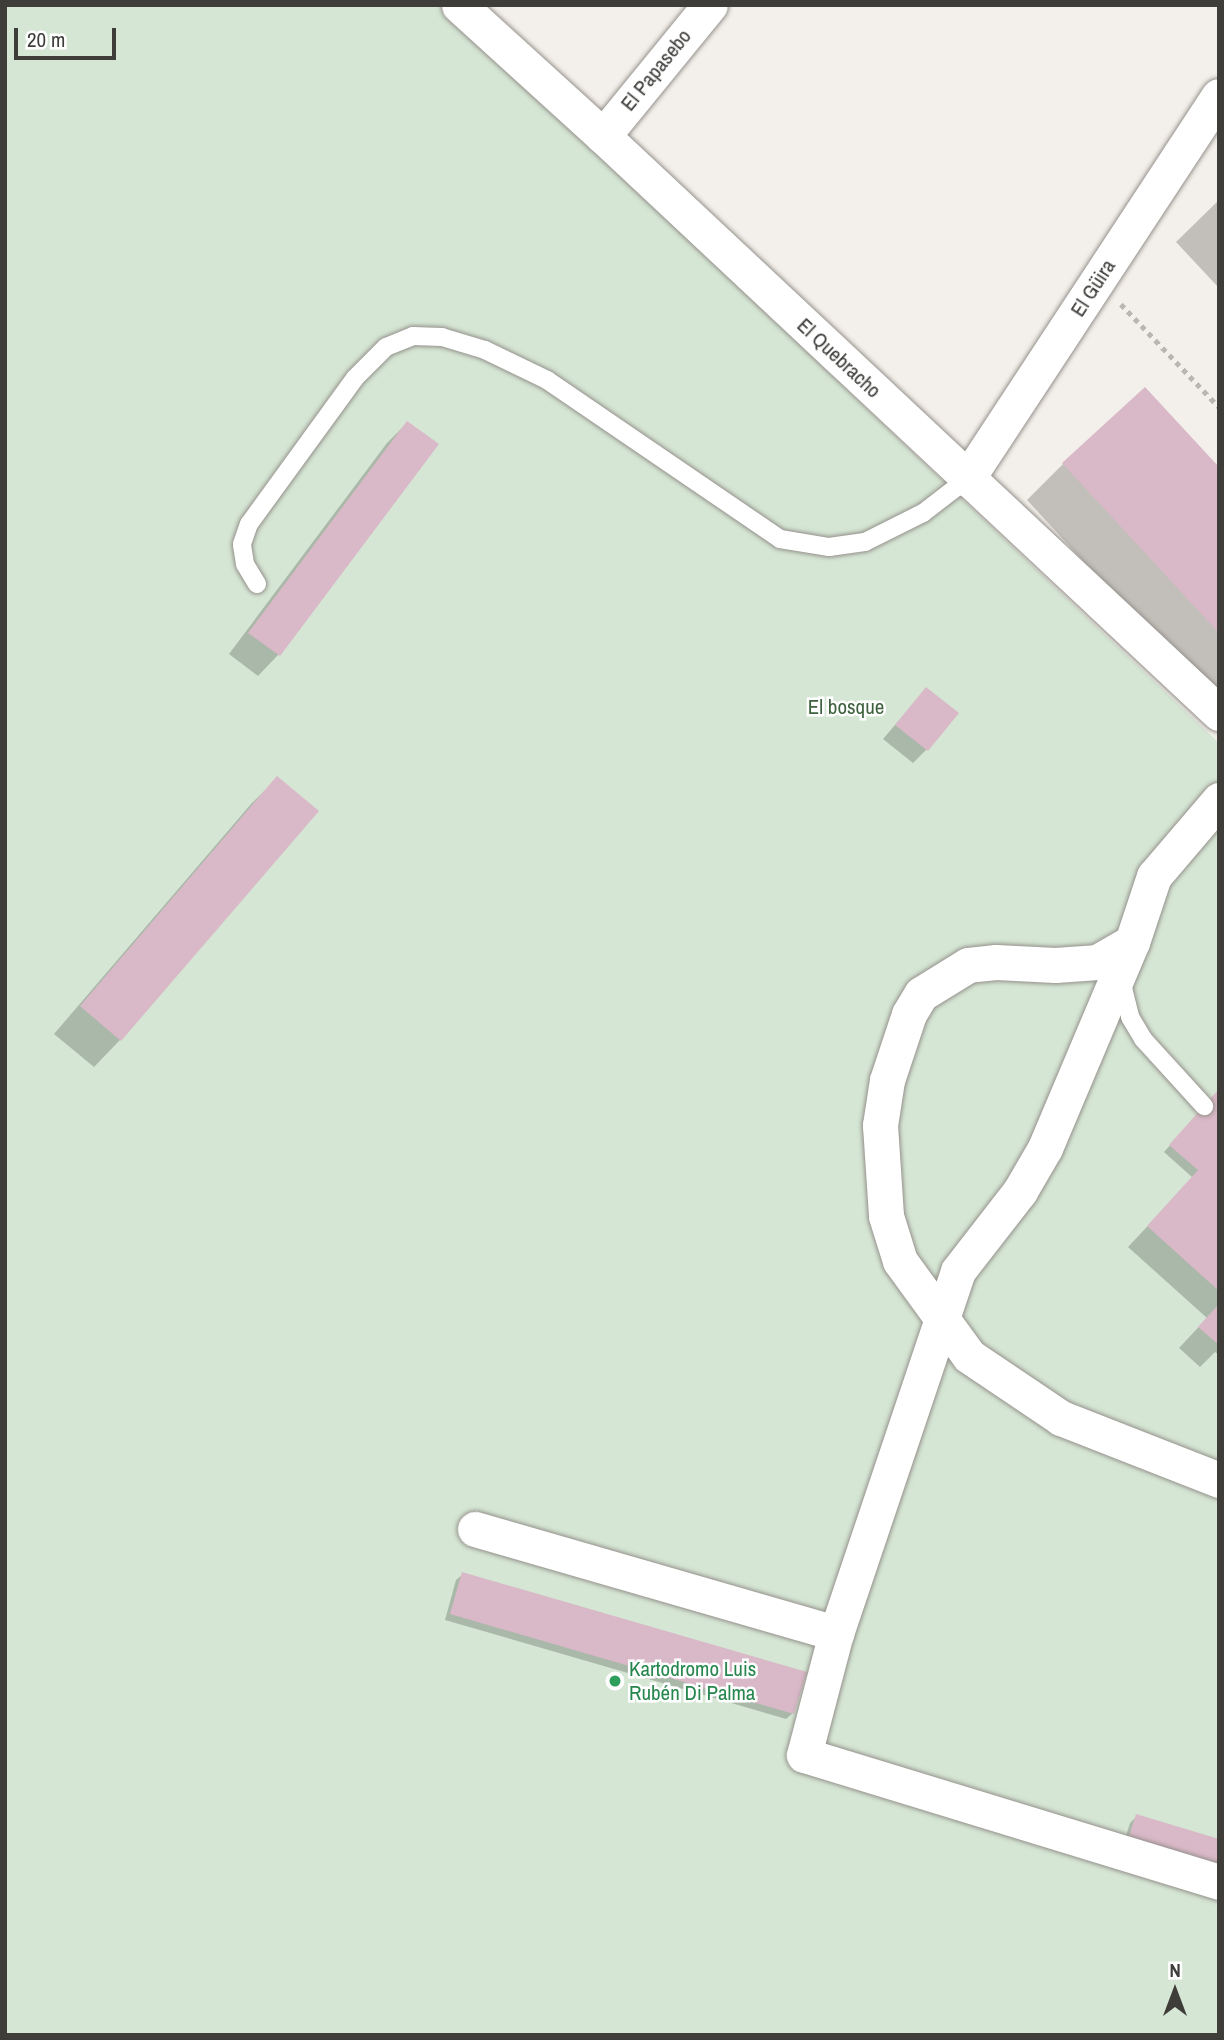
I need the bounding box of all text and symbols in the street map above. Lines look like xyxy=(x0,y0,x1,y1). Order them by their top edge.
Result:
scale bar xyxy=(18,14,119,58)
street label: El Papasebo xyxy=(615,24,697,116)
text: 20 m xyxy=(27,25,65,54)
street label: El Güira xyxy=(1065,255,1121,321)
street label: El Quebracho xyxy=(792,313,886,403)
park label: El bosque xyxy=(808,694,884,720)
place label: Kartodromo Luis Rubén Di Palma xyxy=(629,1656,756,1706)
marker: Kartodromo Luis Rubén Di Palma xyxy=(607,1673,623,1689)
north arrow xyxy=(1140,1956,1210,2026)
text: N xyxy=(1169,1957,1181,1983)

